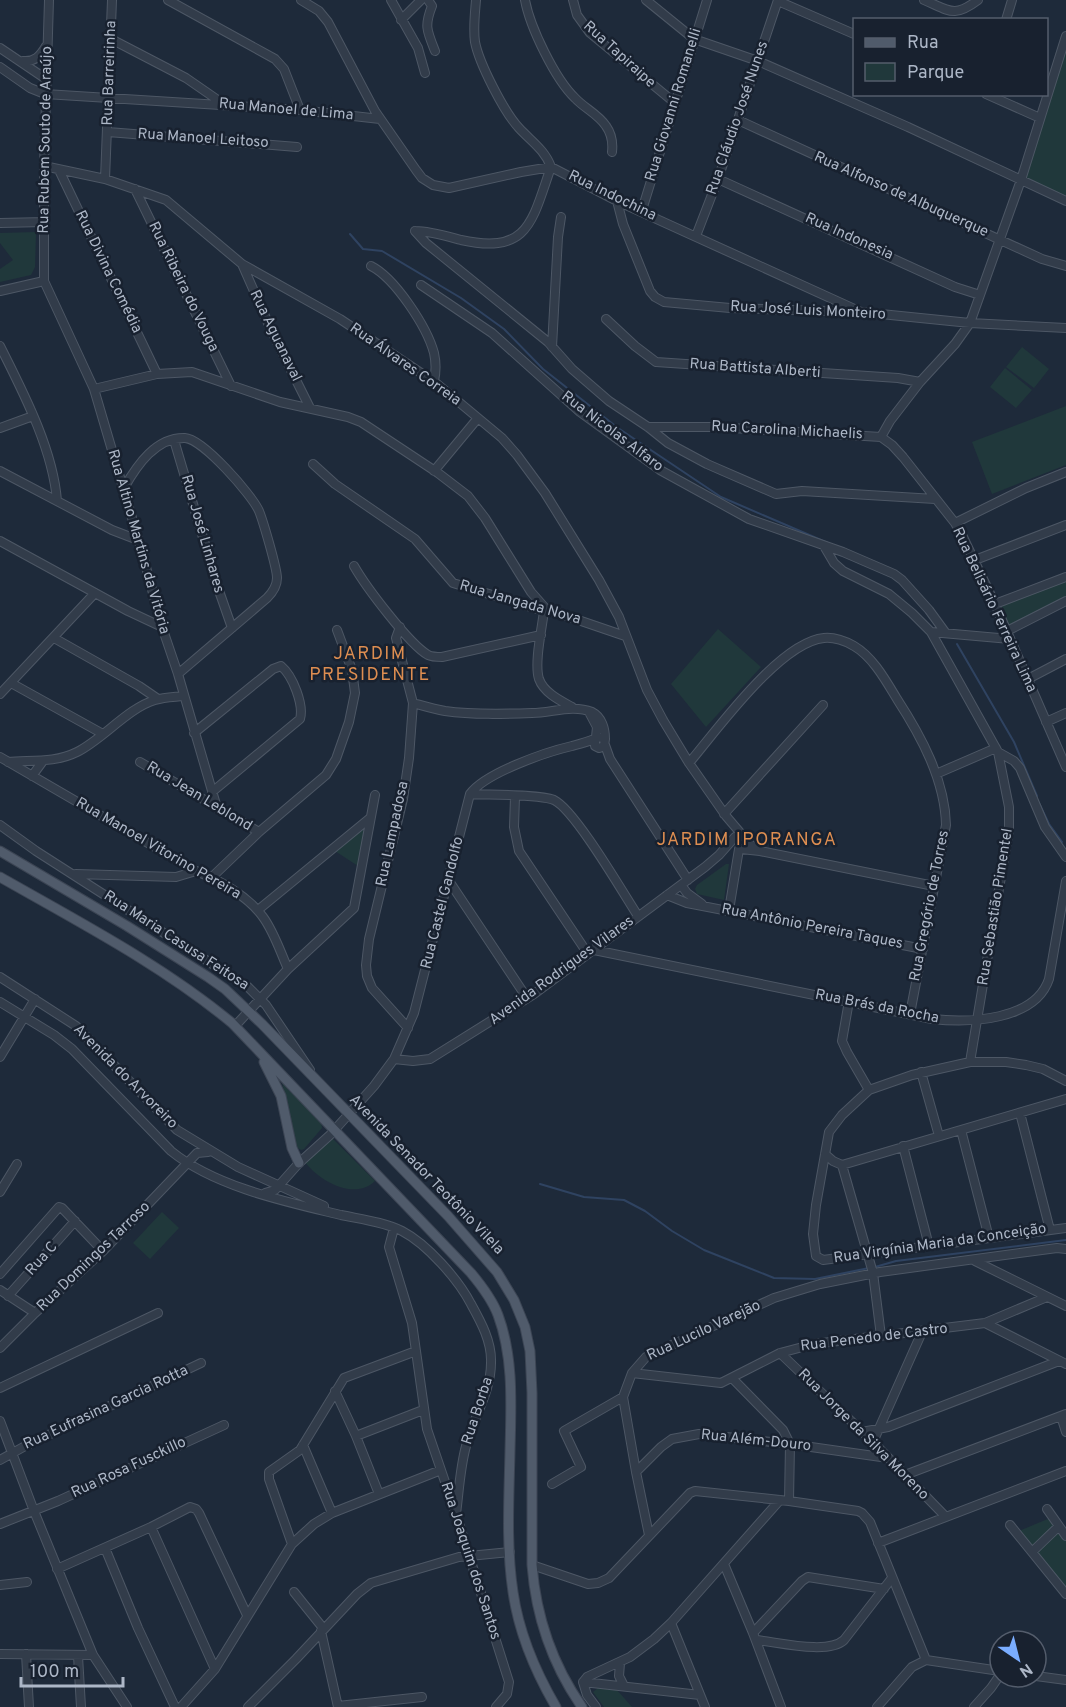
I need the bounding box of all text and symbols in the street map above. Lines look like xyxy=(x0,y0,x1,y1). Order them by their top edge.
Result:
street label: Rua Tapiraipe xyxy=(579,17,659,93)
legend xyxy=(853,18,1048,96)
street label: Rua Barreirinha xyxy=(99,20,121,126)
street label: Rua Giovanni Romanelli xyxy=(642,26,706,184)
text: Rua xyxy=(907,32,938,55)
street label: Rua Cláudio José Nunes xyxy=(703,39,773,197)
street label: Rua Rubem Souto de Araújo xyxy=(35,46,57,234)
text: Parque xyxy=(907,62,964,85)
street label: Rua Manoel de Lima xyxy=(218,95,354,125)
street label: Rua Manoel Leitoso xyxy=(137,125,269,153)
street label: Rua Alfonso de Albuquerque xyxy=(811,148,991,242)
street label: Rua Indochina xyxy=(565,166,659,226)
street label: Rua Divina Comédia xyxy=(70,207,146,337)
street label: Rua Indonesia xyxy=(802,209,896,265)
street label: Rua Ribeira do Vouga xyxy=(143,219,223,355)
street label: Rua Aguanaval xyxy=(245,287,305,385)
street label: Rua José Luis Monteiro xyxy=(730,297,886,325)
street label: Rua Álvares Correia xyxy=(346,319,465,411)
street label: Rua Battista Alberti xyxy=(689,355,821,383)
street label: Rua Nicolas Alfaro xyxy=(557,387,667,477)
street label: Rua Carolina Michaelis xyxy=(711,418,863,444)
street label: Rua Altino Martins da Vitória xyxy=(103,448,173,636)
street label: Rua José Linhares xyxy=(176,473,228,595)
street label: Rua Belisário Ferreira Lima xyxy=(947,524,1041,696)
street label: Rua Jangada Nova xyxy=(457,577,583,629)
district label: JARDIM PRESIDENTE xyxy=(309,643,431,687)
street label: Rua Jean Leblond xyxy=(143,758,255,836)
street label: Rua Lampadosa xyxy=(373,780,413,888)
street label: Rua Manoel Vitorino Pereira xyxy=(72,794,244,904)
street label: Rua Sebastião Pimentel xyxy=(974,827,1018,987)
district label: JARDIM IPORANGA xyxy=(656,829,838,852)
street label: Rua Gregório de Torres xyxy=(906,829,954,983)
street label: Rua Castel Gandolfo xyxy=(417,835,469,971)
street label: Rua Maria Casusa Feitosa xyxy=(100,887,252,995)
street label: Rua Antônio Pereira Taques xyxy=(720,900,904,954)
street label: Avenida Rodrigues Vilares xyxy=(486,912,638,1030)
street label: Rua Brás da Rocha xyxy=(813,986,941,1028)
street label: Avenida do Arvoreiro xyxy=(69,1021,181,1133)
street label: Avenida Senador Teotônio Vilela xyxy=(344,1091,508,1259)
street label: Rua Domingos Tarroso xyxy=(33,1198,155,1316)
street label: Rua Virgínia Maria da Conceição xyxy=(832,1220,1048,1268)
street label: Rua C xyxy=(22,1238,62,1280)
street label: Rua Lucilo Varejão xyxy=(644,1296,764,1366)
street label: Rua Penedo de Castro xyxy=(799,1320,949,1356)
street label: Rua Eufrasina Garcia Rotta xyxy=(21,1361,191,1455)
street label: Rua Jorge da Silva Moreno xyxy=(793,1365,933,1505)
street label: Rua Borba xyxy=(458,1375,498,1447)
street label: Rua Além-Douro xyxy=(700,1426,812,1456)
street label: Rua Rosa Fusckillo xyxy=(69,1433,189,1503)
street label: Rua Joaquim dos Santos xyxy=(436,1480,504,1642)
north arrow xyxy=(988,1629,1048,1689)
scale bar xyxy=(21,1650,123,1688)
text: N xyxy=(1015,1658,1036,1681)
text: 100 m xyxy=(30,1661,79,1684)

